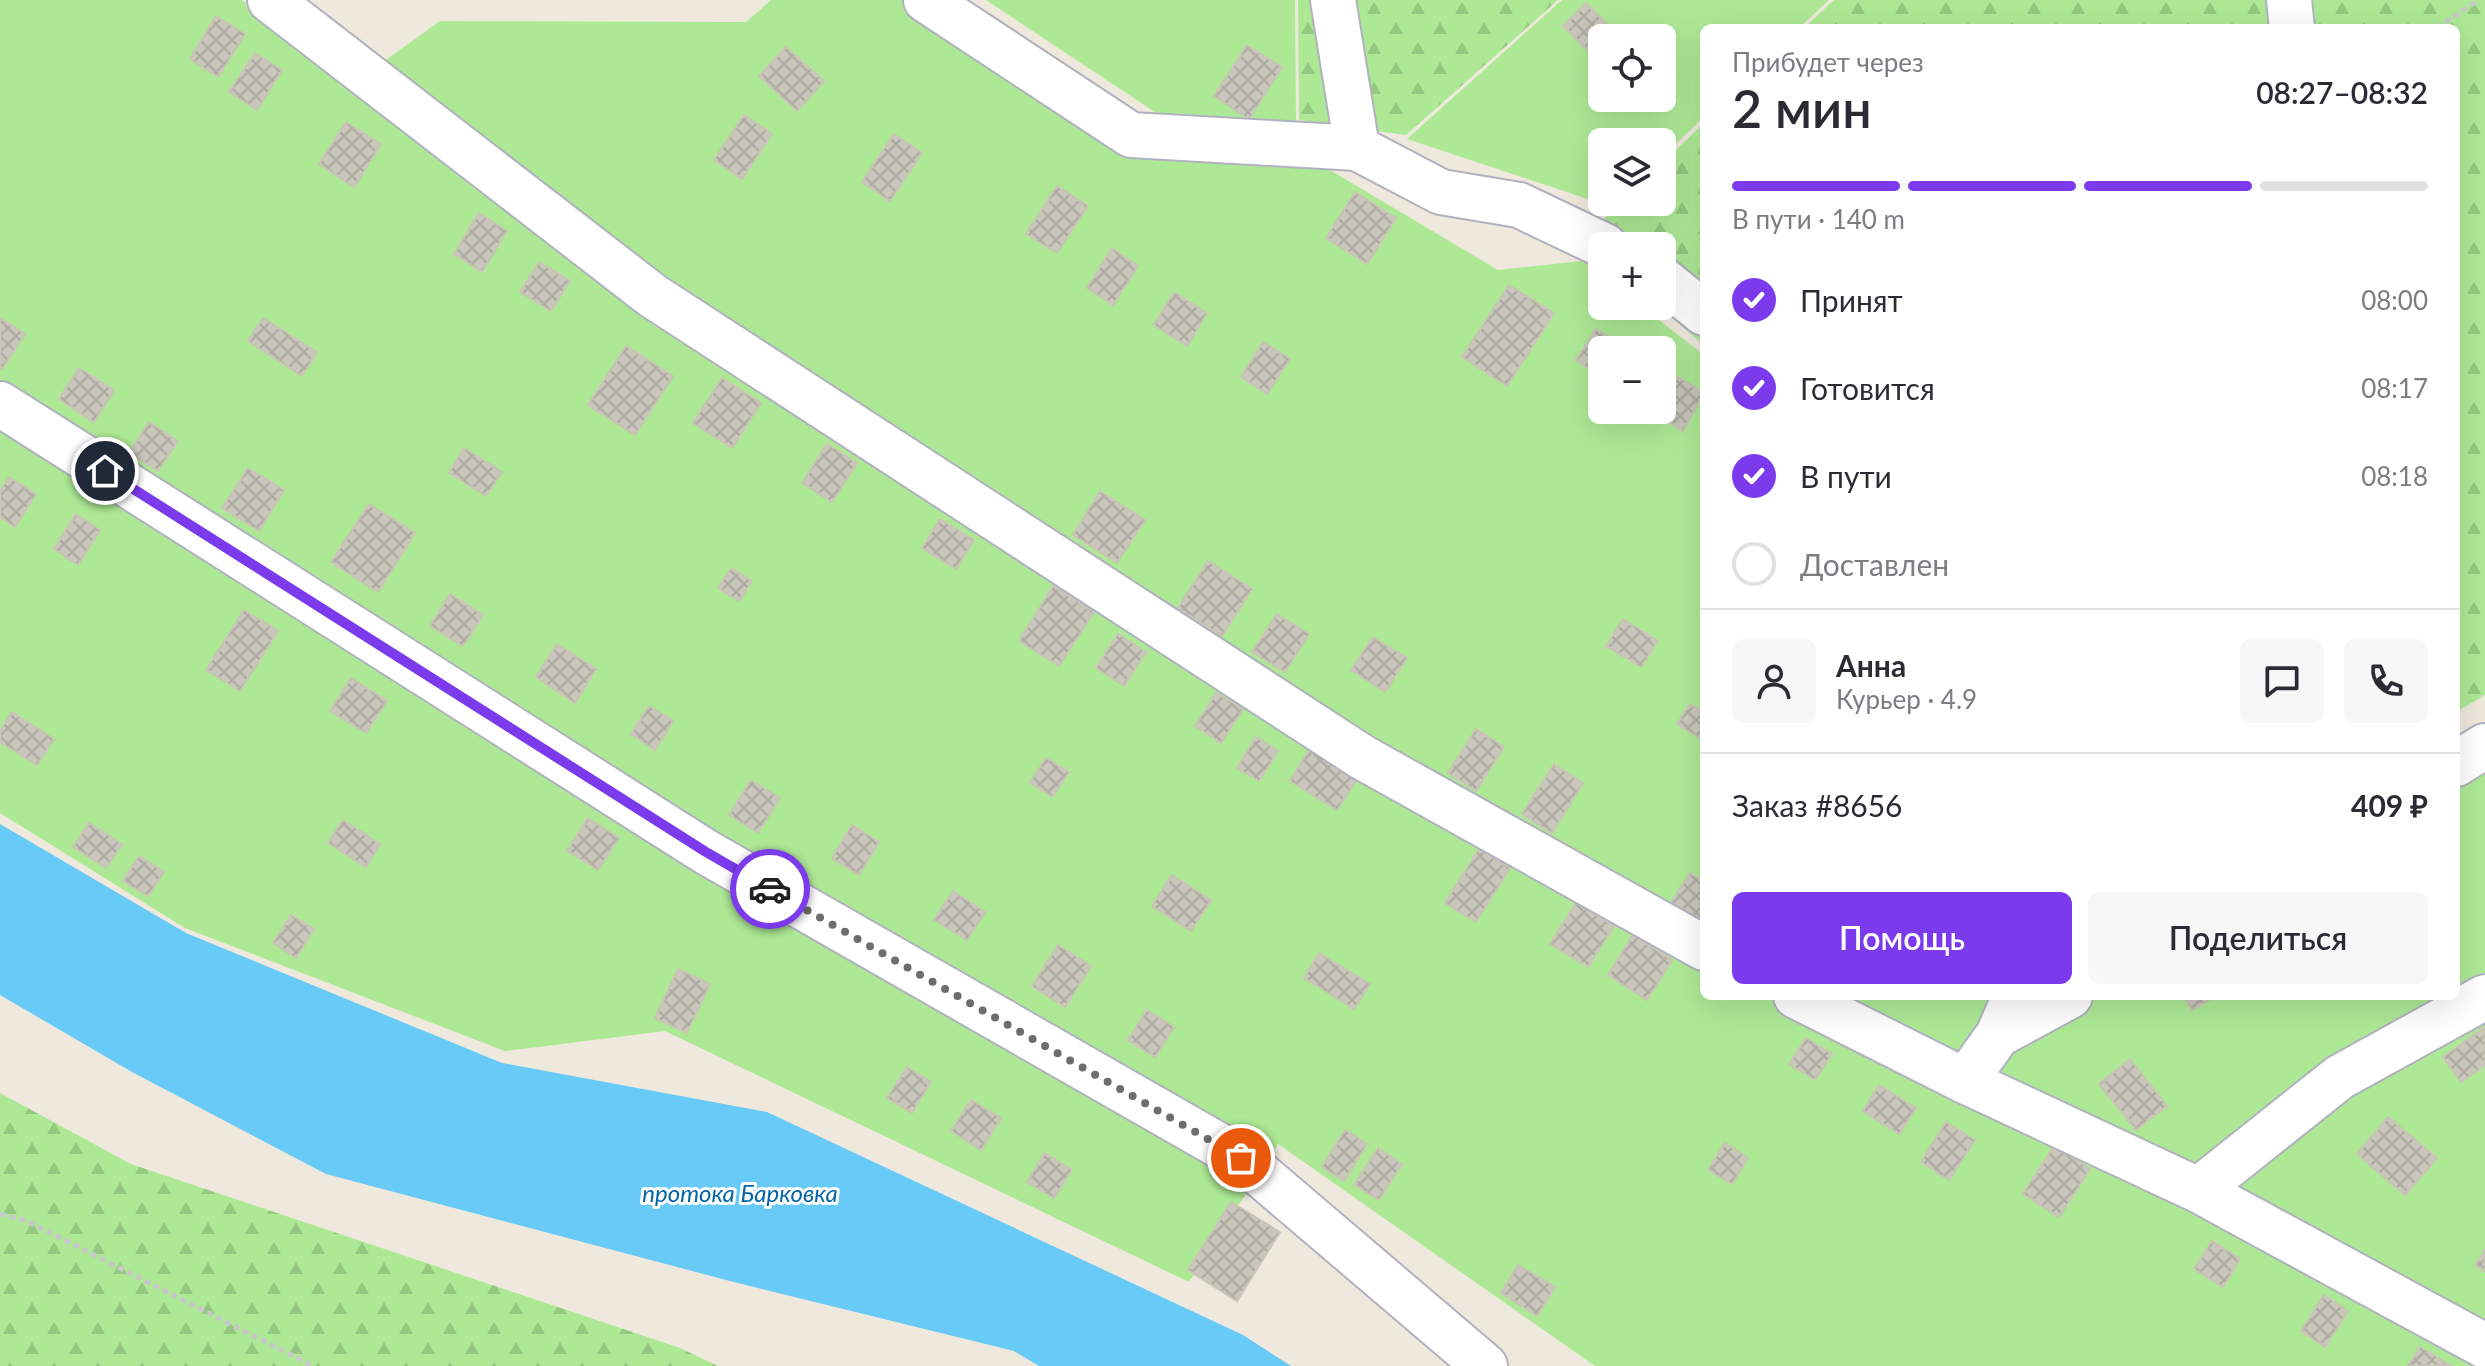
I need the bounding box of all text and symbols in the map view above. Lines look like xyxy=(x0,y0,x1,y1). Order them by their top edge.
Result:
map controls xyxy=(1588,24,1676,424)
button: locate xyxy=(1588,24,1676,112)
text: Прибудет через xyxy=(1732,46,1924,78)
text: 08:27–08:32 xyxy=(2256,74,2428,110)
text: 2 мин xyxy=(1732,77,1872,139)
button: layers xyxy=(1588,128,1676,216)
text: В пути · 140 m xyxy=(1732,203,1905,235)
button: + xyxy=(1588,232,1676,320)
icon: check xyxy=(1732,278,1776,322)
text: Принят xyxy=(1800,282,1903,318)
text: 08:00 xyxy=(2361,284,2428,316)
button: − xyxy=(1588,336,1676,424)
icon: check xyxy=(1732,366,1776,410)
text: Готовится xyxy=(1800,370,1935,406)
text: 08:17 xyxy=(2361,372,2428,404)
pin xyxy=(71,437,139,505)
icon: home xyxy=(83,449,127,493)
icon: check xyxy=(1732,454,1776,498)
text: В пути xyxy=(1800,458,1892,494)
text: 08:18 xyxy=(2361,460,2428,492)
text: Доставлен xyxy=(1800,546,1949,582)
button: person xyxy=(1732,639,1816,723)
button: chat xyxy=(2240,639,2324,723)
button: phone xyxy=(2344,639,2428,723)
text: Анна xyxy=(1836,647,1906,683)
text: Курьер · 4.9 xyxy=(1836,683,1977,715)
text: Заказ #8656 xyxy=(1732,787,1903,823)
text: 409 ₽ xyxy=(2351,787,2428,823)
courier xyxy=(730,849,810,929)
icon: car xyxy=(748,867,792,911)
button: Помощь xyxy=(1732,892,2072,984)
button: Поделиться xyxy=(2088,892,2428,984)
pin xyxy=(1207,1124,1275,1192)
icon: bag xyxy=(1219,1136,1263,1180)
water label: протока Барковка xyxy=(642,1178,838,1207)

